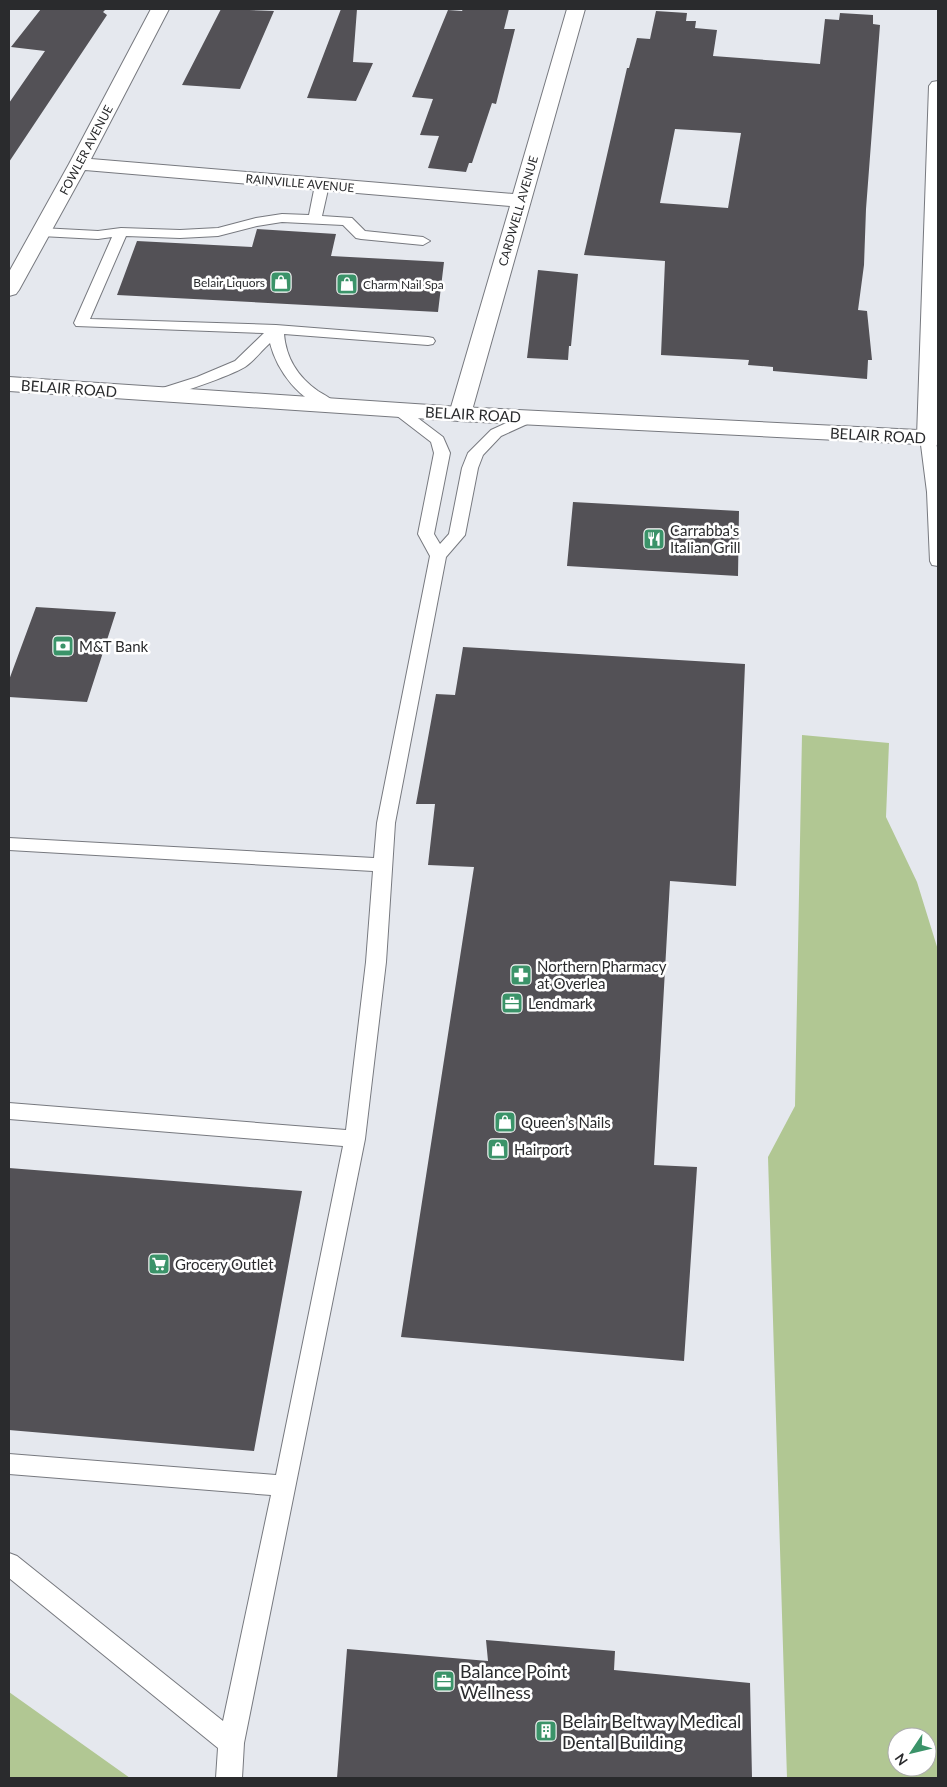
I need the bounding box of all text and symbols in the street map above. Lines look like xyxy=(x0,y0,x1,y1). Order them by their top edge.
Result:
street label: FOWLER AVENUE xyxy=(56,103,116,197)
street label: CARDWELL AVENUE xyxy=(495,154,541,268)
street label: RAINVILLE AVENUE xyxy=(245,171,355,195)
shop icon: Belair Liquors xyxy=(269,270,293,294)
shop icon: Charm Nail Spa xyxy=(335,272,359,296)
place label: Belair Liquors xyxy=(193,275,265,290)
place label: Charm Nail Spa xyxy=(363,277,444,292)
street label: BELAIR ROAD xyxy=(20,376,118,400)
street label: BELAIR ROAD xyxy=(424,402,522,426)
street label: BELAIR ROAD xyxy=(829,423,927,447)
place label: Carrabba's Italian Grill xyxy=(670,521,741,556)
restaurant icon: Carrabba's Italian Grill xyxy=(642,527,666,551)
bank icon: M&T Bank xyxy=(51,634,75,658)
place label: M&T Bank xyxy=(79,637,149,655)
place label: Northern Pharmacy at Overlea xyxy=(537,957,667,992)
pharmacy icon: Northern Pharmacy at Overlea xyxy=(509,963,533,987)
office icon: Lendmark xyxy=(500,991,524,1015)
place label: Lendmark xyxy=(528,994,593,1012)
shop icon: Queen’s Nails xyxy=(493,1110,517,1134)
place label: Queen’s Nails xyxy=(521,1113,611,1131)
shop icon: Hairport xyxy=(486,1137,510,1161)
place label: Hairport xyxy=(514,1140,570,1158)
supermarket icon: Grocery Outlet xyxy=(147,1252,171,1276)
place label: Grocery Outlet xyxy=(175,1255,274,1273)
place label: Balance Point Wellness xyxy=(460,1660,568,1703)
office icon: Balance Point Wellness xyxy=(432,1669,456,1693)
place label: Belair Beltway Medical Dental Building xyxy=(562,1710,741,1753)
building icon: Belair Beltway Medical Dental Building xyxy=(534,1719,558,1743)
north arrow xyxy=(887,1727,937,1777)
text: N xyxy=(891,1750,911,1769)

